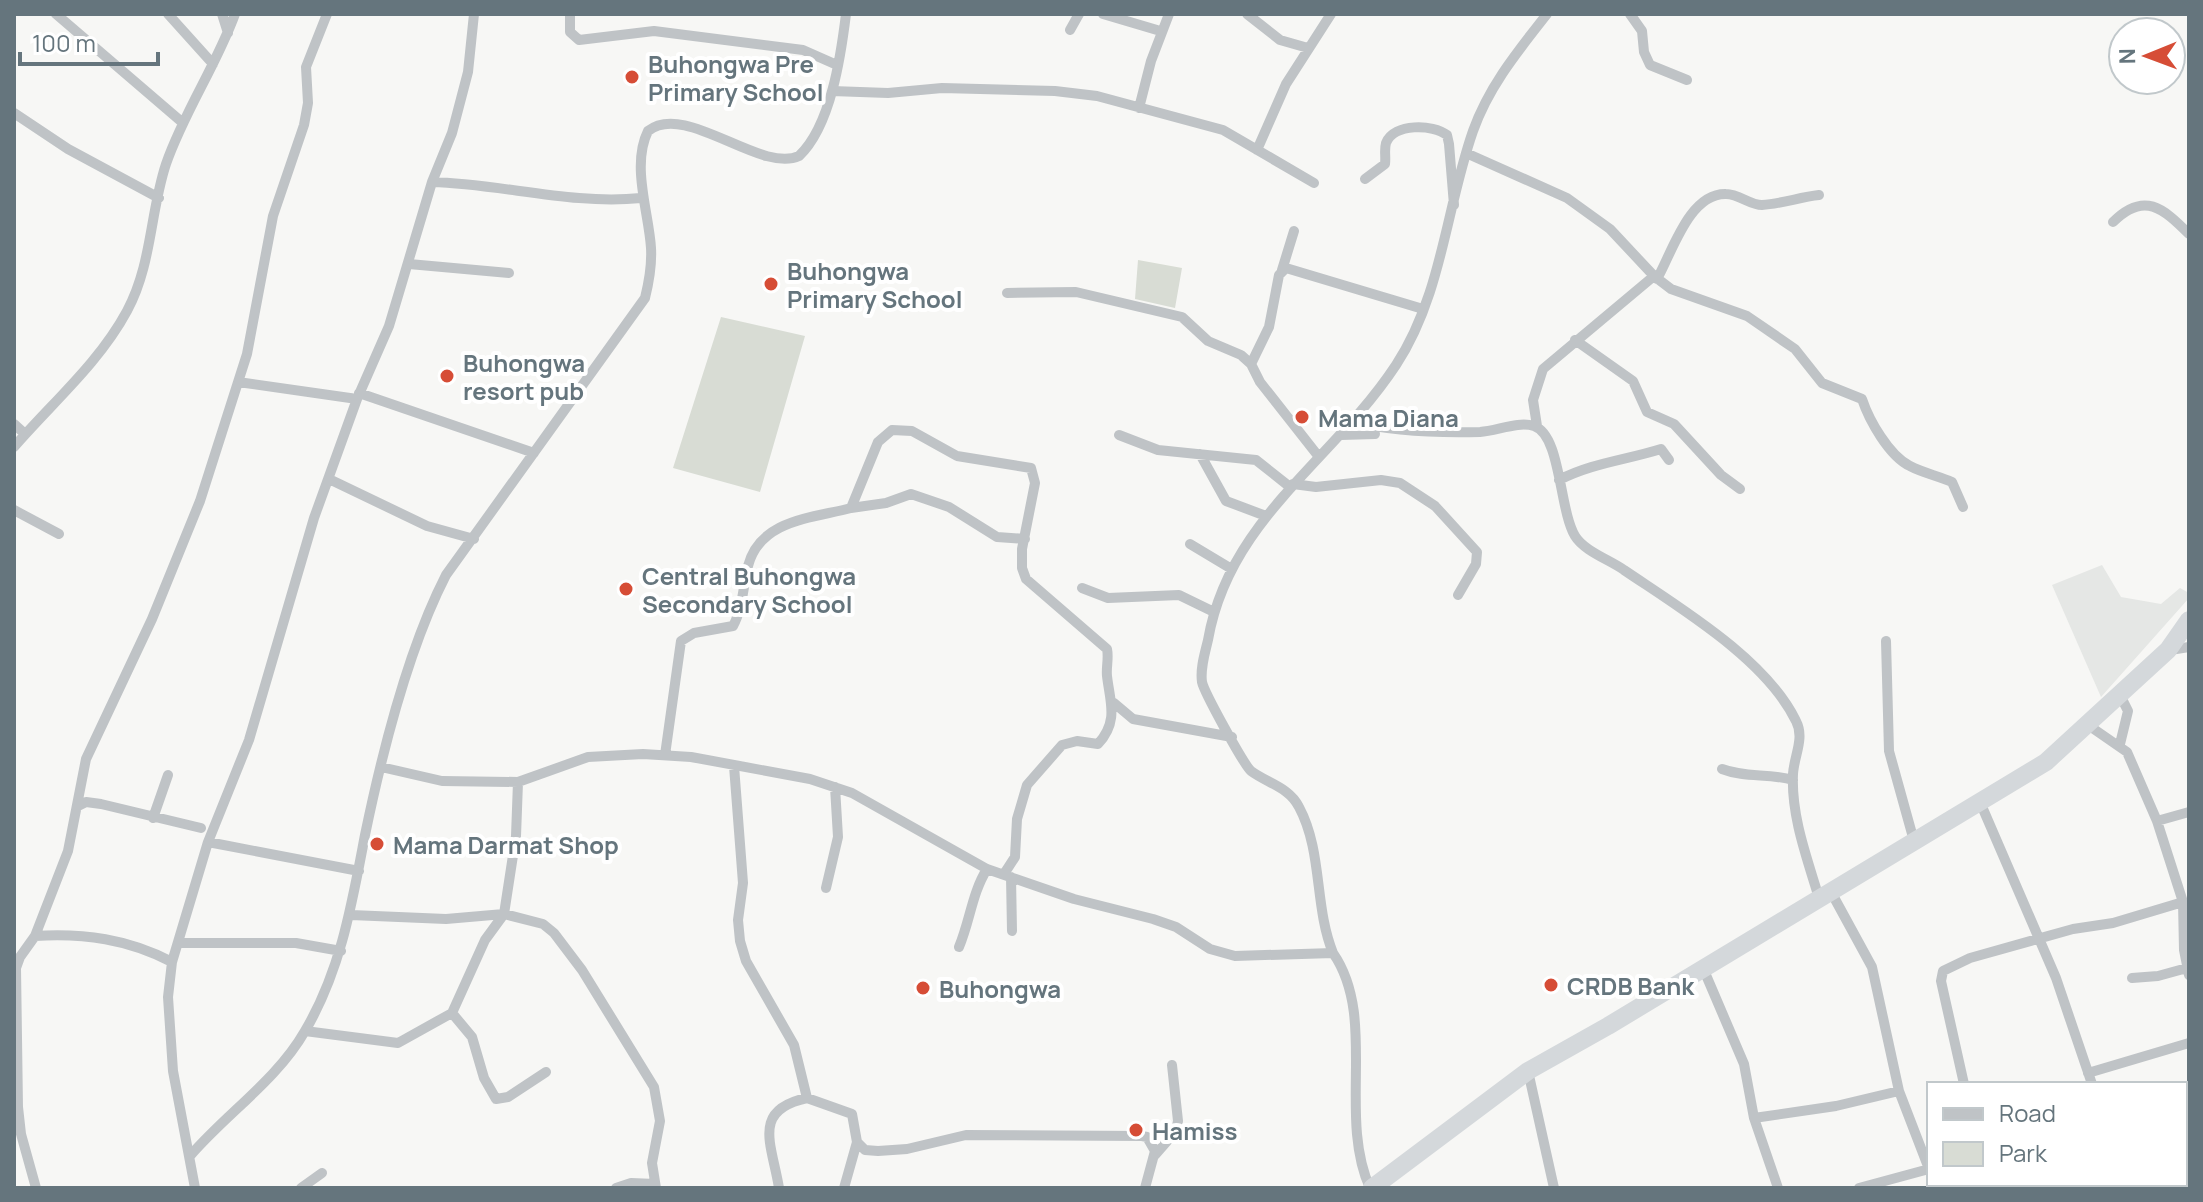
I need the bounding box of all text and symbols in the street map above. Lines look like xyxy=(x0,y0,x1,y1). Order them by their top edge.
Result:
scale bar xyxy=(20,16,158,66)
north arrow xyxy=(2107,16,2187,96)
text: 100 m xyxy=(32,26,96,59)
place label: Buhongwa Pre Primary School xyxy=(648,47,823,108)
text: N xyxy=(2112,48,2142,65)
marker: Buhongwa Pre Primary School xyxy=(623,68,641,86)
place label: Buhongwa Primary School xyxy=(787,254,962,315)
marker: Buhongwa Primary School xyxy=(762,275,780,293)
place label: Buhongwa resort pub xyxy=(463,346,585,407)
marker: Buhongwa resort pub xyxy=(438,367,456,385)
place label: Mama Diana xyxy=(1318,401,1459,434)
marker: Mama Diana xyxy=(1293,408,1311,426)
place label: Central Buhongwa Secondary School xyxy=(642,559,856,620)
marker: Central Buhongwa Secondary School xyxy=(617,580,635,598)
place label: Mama Darmat Shop xyxy=(393,828,619,861)
marker: Mama Darmat Shop xyxy=(368,835,386,853)
place label: CRDB Bank xyxy=(1567,969,1695,1002)
place label: Buhongwa xyxy=(939,972,1061,1005)
marker: CRDB Bank xyxy=(1542,976,1560,994)
marker: Buhongwa xyxy=(914,979,932,997)
legend xyxy=(1927,1082,2187,1186)
text: Road xyxy=(1999,1096,2056,1129)
place label: Hamiss xyxy=(1152,1114,1237,1147)
marker: Hamiss xyxy=(1127,1121,1145,1139)
text: Park xyxy=(1999,1136,2048,1169)

